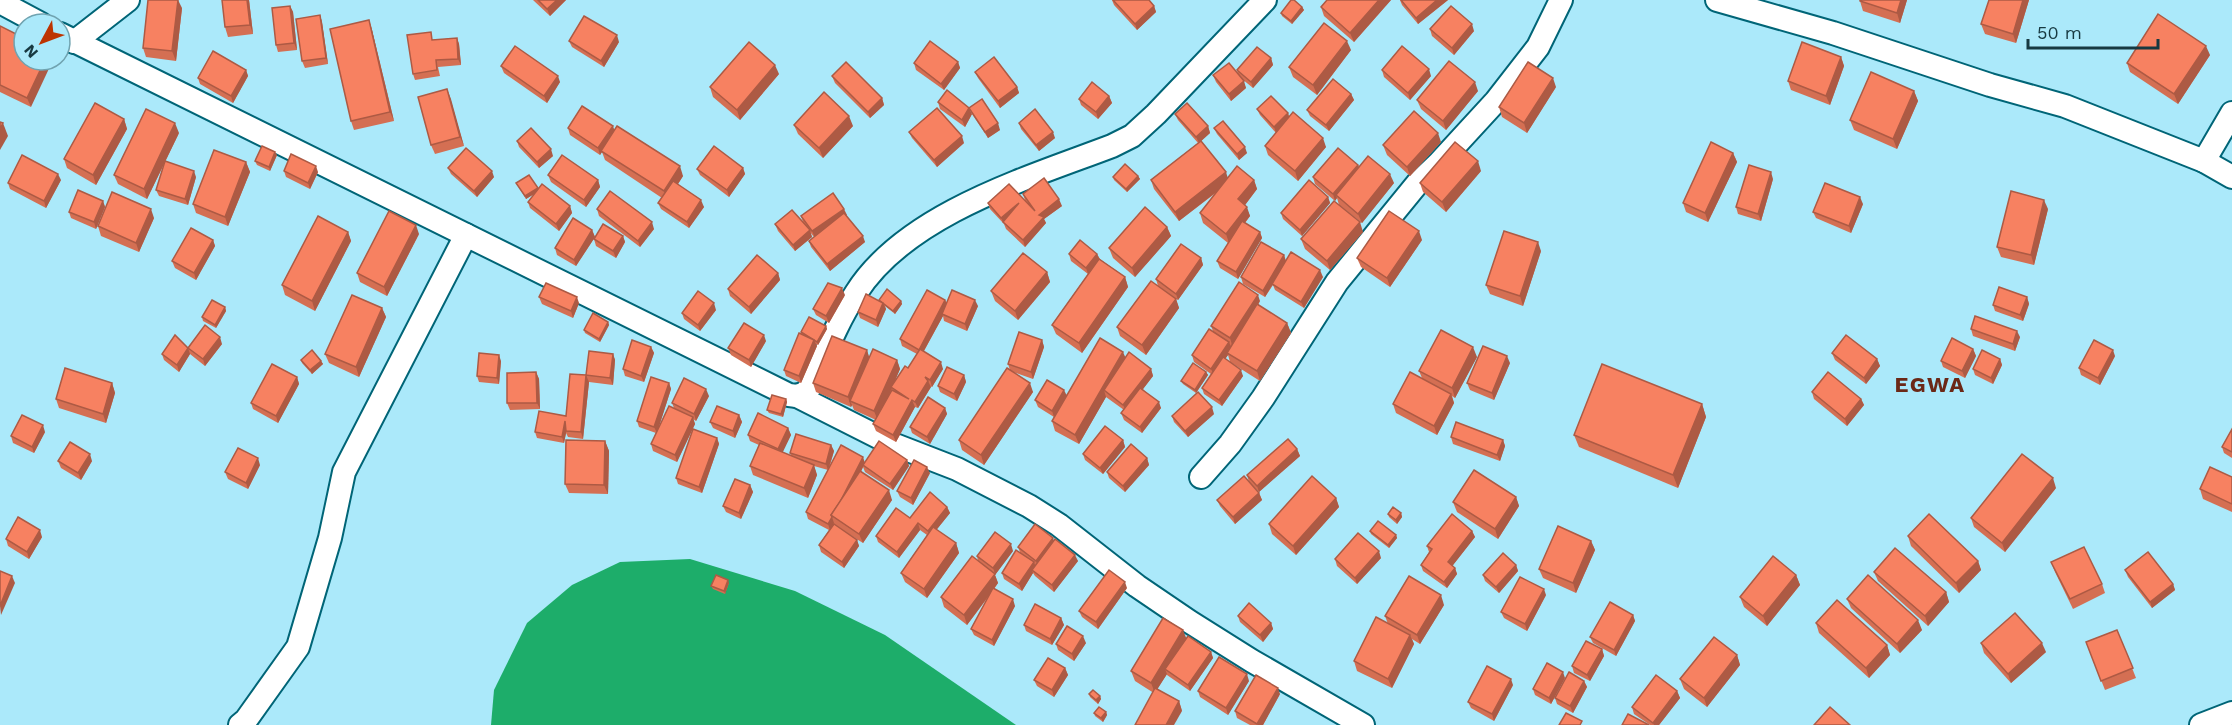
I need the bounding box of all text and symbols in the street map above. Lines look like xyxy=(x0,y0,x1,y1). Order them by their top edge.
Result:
north arrow xyxy=(12,12,72,72)
scale bar xyxy=(2028,12,2158,50)
text: 50 m xyxy=(2037,22,2082,43)
text: N xyxy=(20,41,42,62)
district label: EGWA xyxy=(1894,372,1966,397)

